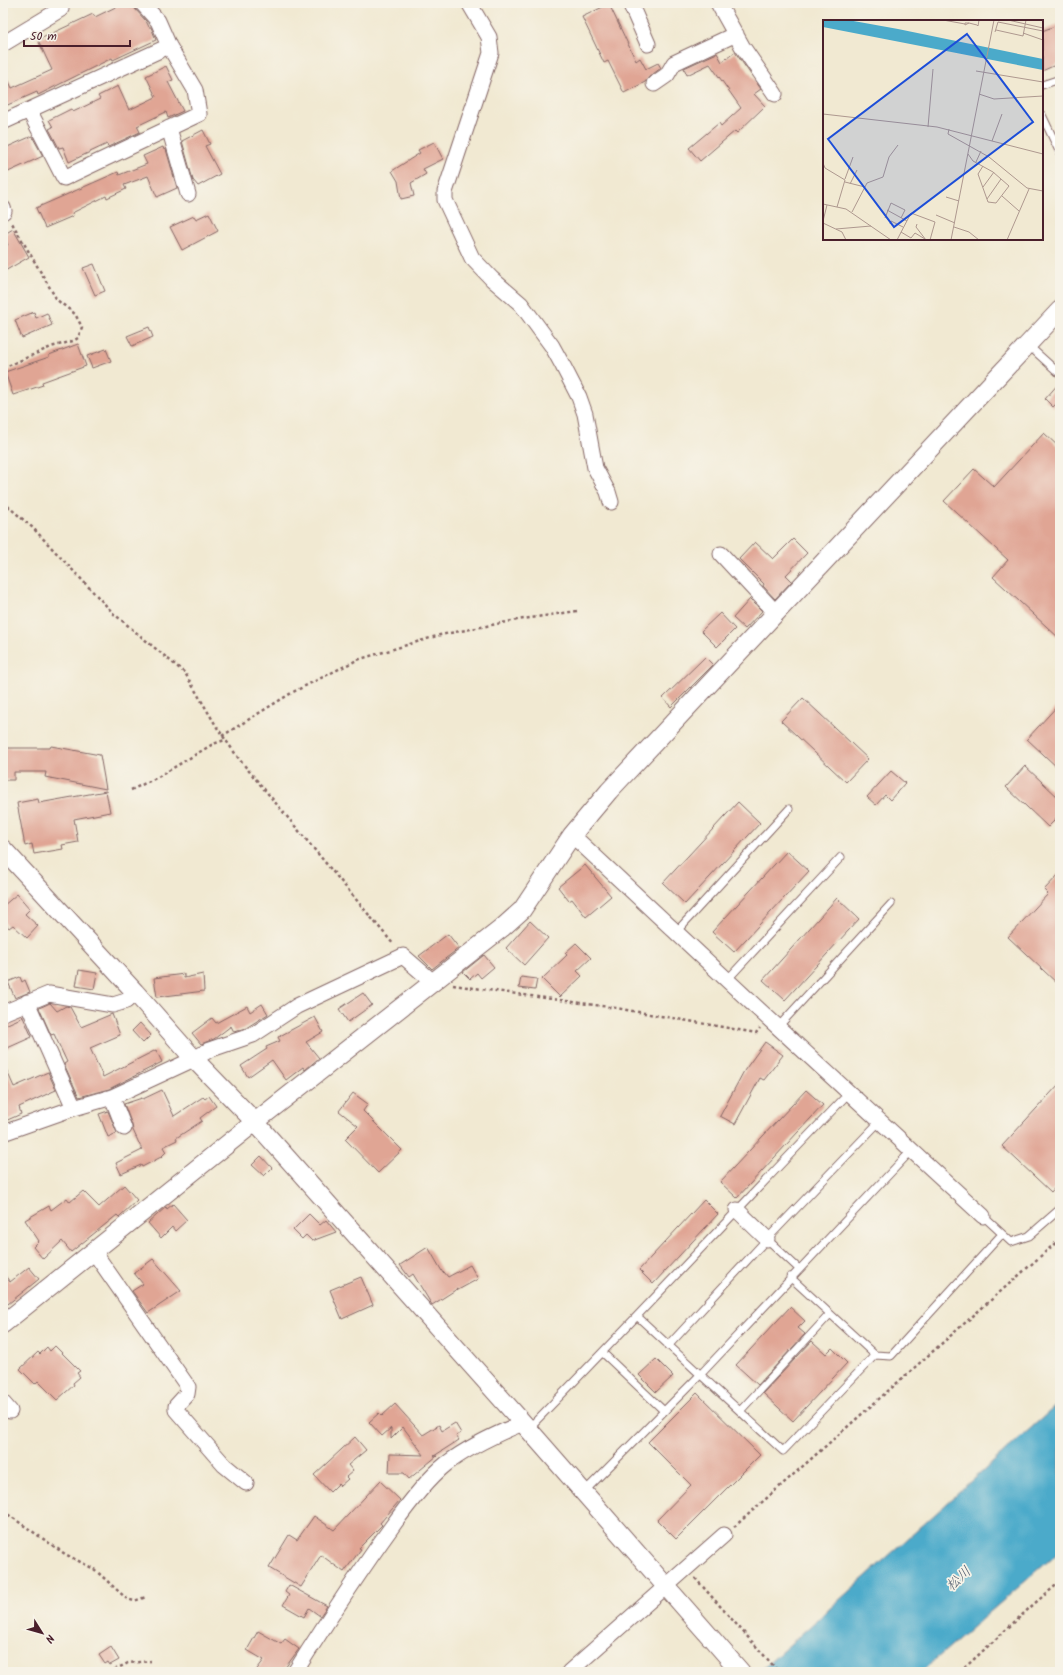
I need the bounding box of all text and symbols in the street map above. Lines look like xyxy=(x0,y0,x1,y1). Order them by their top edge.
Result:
inset map xyxy=(823,20,1043,240)
scale bar xyxy=(24,22,130,48)
text: 50 m xyxy=(30,27,57,46)
water label: 松川 xyxy=(941,1561,976,1596)
north arrow xyxy=(22,1613,62,1653)
text: N xyxy=(40,1630,58,1647)

